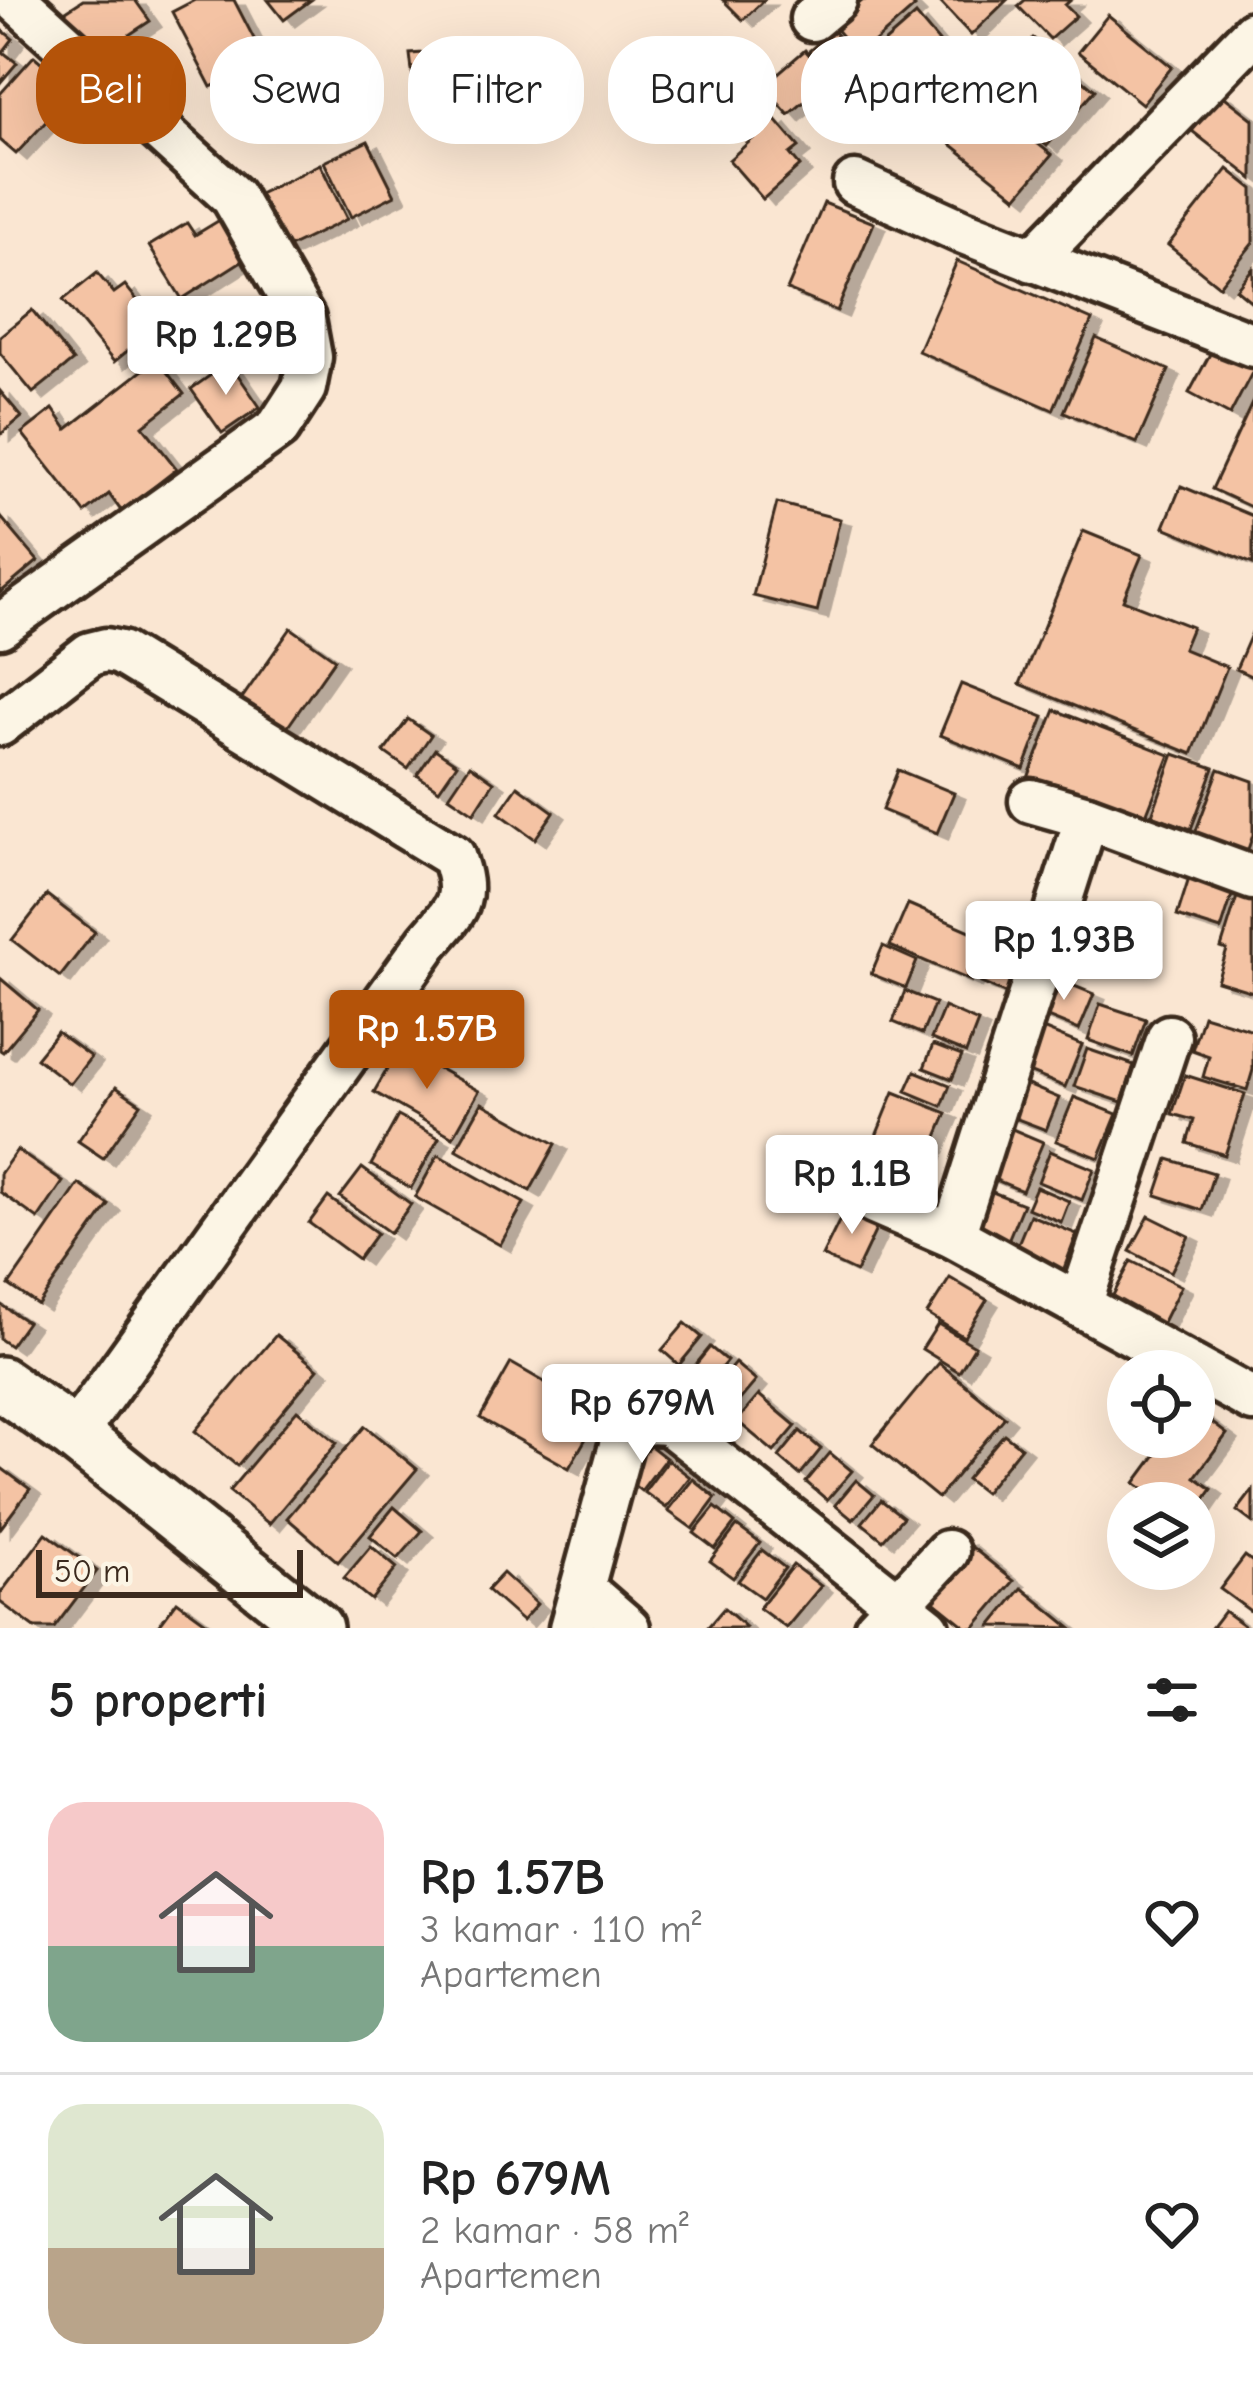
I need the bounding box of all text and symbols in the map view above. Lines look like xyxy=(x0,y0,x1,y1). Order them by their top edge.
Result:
chip: Beli xyxy=(36,36,186,144)
chip: Sewa xyxy=(210,36,384,144)
chip: Filter xyxy=(408,36,584,144)
chip: Baru xyxy=(608,36,777,144)
chip: Apartemen xyxy=(801,36,1081,144)
pin: Rp 1.29B xyxy=(102,296,350,398)
text: Rp 1.29B xyxy=(155,312,297,357)
pin: Rp 1.93B xyxy=(940,901,1188,1003)
text: Rp 1.93B xyxy=(993,917,1135,962)
pin: Rp 1.57B xyxy=(303,990,551,1092)
text: Rp 1.57B xyxy=(356,1006,498,1051)
pin: Rp 1.1B xyxy=(741,1135,963,1237)
text: Rp 1.1B xyxy=(793,1151,911,1196)
map controls xyxy=(1107,1350,1215,1590)
button: locate xyxy=(1107,1350,1215,1458)
pin: Rp 679M xyxy=(531,1364,753,1466)
text: Rp 679M xyxy=(569,1380,715,1425)
button: layers xyxy=(1107,1482,1215,1590)
scale bar xyxy=(36,1544,303,1597)
text: 50 m xyxy=(54,1552,130,1590)
icon: filters xyxy=(1139,1667,1205,1733)
text: 5 properti xyxy=(48,1671,267,1730)
text: Rp 1.57B xyxy=(420,1848,605,1907)
icon: home xyxy=(144,1850,288,1994)
icon: heart xyxy=(1139,1889,1205,1955)
text: 3 kamar · 110 m² xyxy=(420,1907,701,1952)
text: Apartemen xyxy=(420,1952,602,1997)
text: Rp 679M xyxy=(420,2149,611,2208)
icon: home xyxy=(144,2152,288,2296)
icon: heart xyxy=(1139,2191,1205,2257)
text: 2 kamar · 58 m² xyxy=(420,2208,689,2253)
text: Apartemen xyxy=(420,2253,602,2298)

